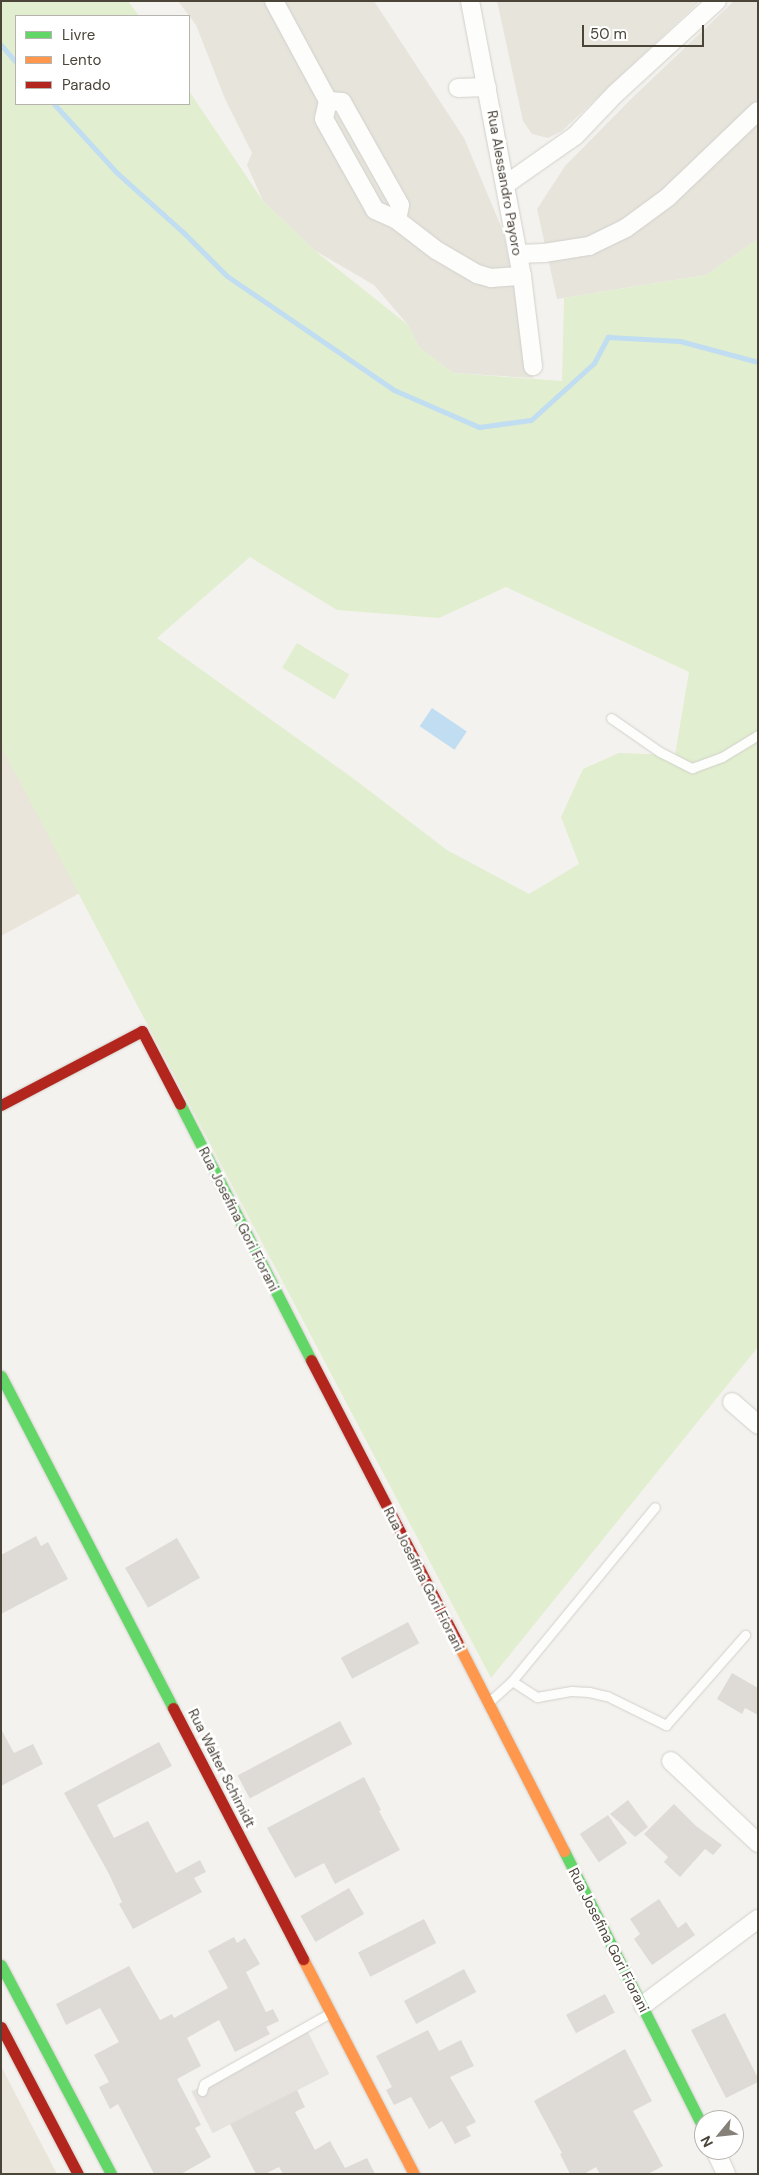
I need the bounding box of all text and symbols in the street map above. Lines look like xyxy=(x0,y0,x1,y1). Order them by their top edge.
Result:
legend xyxy=(15,15,190,105)
scale bar xyxy=(584,15,706,47)
text: 50 m xyxy=(590,24,627,44)
text: Livre xyxy=(62,25,95,45)
text: Lento xyxy=(62,50,101,70)
text: Parado xyxy=(62,75,111,95)
street label: Rua Alessandro Payoro xyxy=(484,109,526,257)
street label: Rua Josefina Gori Fiorani xyxy=(195,1144,283,1294)
street label: Rua Josefina Gori Fiorani xyxy=(380,1504,468,1654)
street label: Rua Walter Schimidt xyxy=(185,1706,259,1830)
street label: Rua Josefina Gori Fiorani xyxy=(565,1865,653,2015)
north arrow xyxy=(694,2110,744,2160)
text: N xyxy=(696,2133,717,2150)

